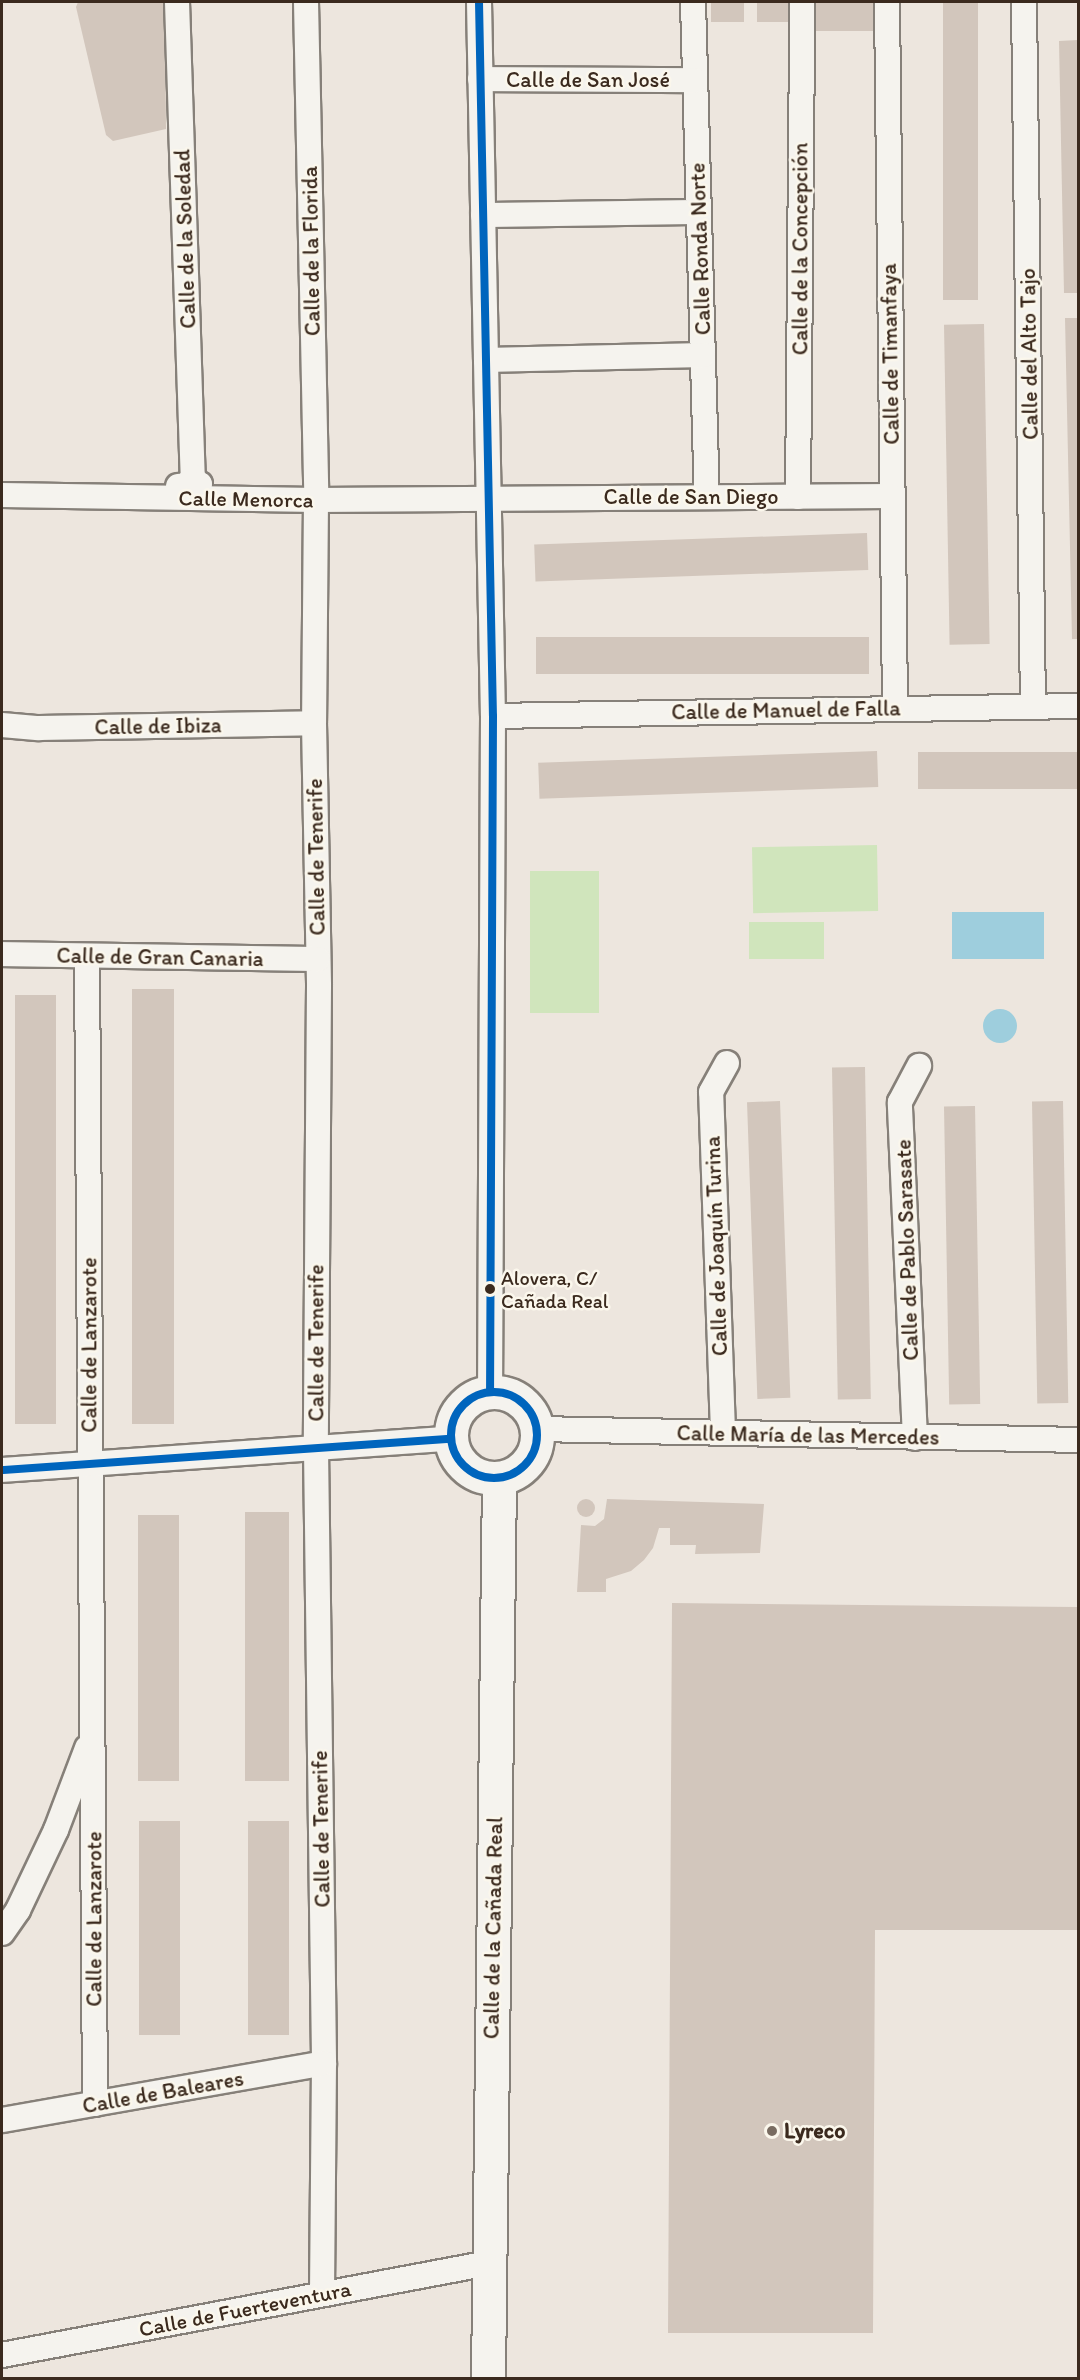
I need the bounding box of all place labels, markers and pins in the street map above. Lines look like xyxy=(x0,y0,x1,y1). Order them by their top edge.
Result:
place label: Alovera, C/ Cañada Real xyxy=(501,1266,608,1313)
marker: Alovera, C/ Cañada Real xyxy=(484,1283,496,1295)
place label: Lyreco xyxy=(784,2118,845,2144)
marker: Lyreco xyxy=(765,2124,779,2138)

